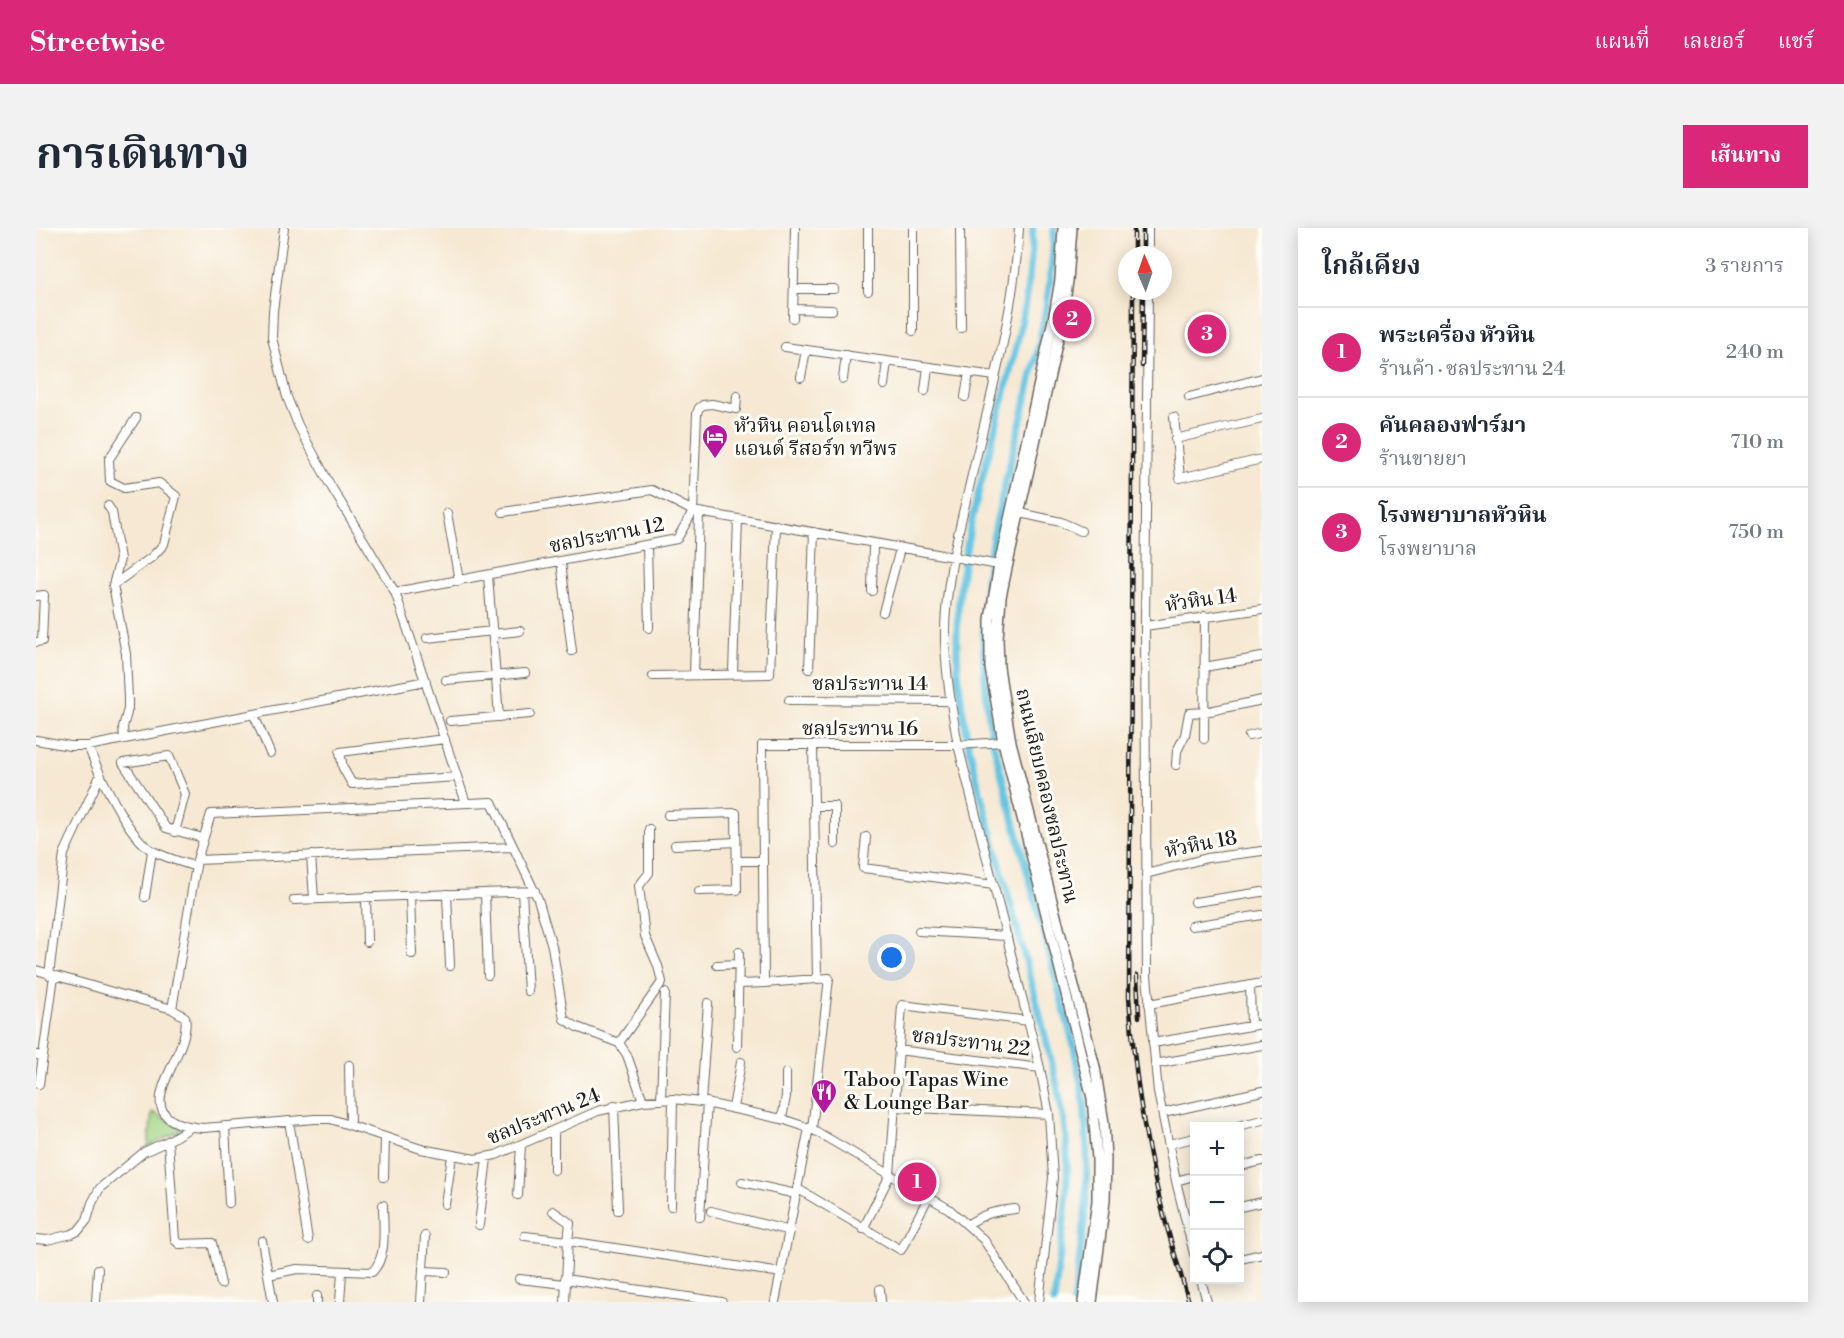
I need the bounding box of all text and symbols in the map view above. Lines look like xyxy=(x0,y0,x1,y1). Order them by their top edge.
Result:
text: Streetwise xyxy=(30,25,165,60)
text: แผนที่ xyxy=(1595,29,1650,55)
text: เลเยอร์ xyxy=(1683,29,1745,55)
text: แชร์ xyxy=(1778,29,1814,55)
button: เส้นทาง xyxy=(1683,125,1808,188)
text: การเดินทาง xyxy=(36,129,249,182)
north arrow xyxy=(1118,246,1172,300)
text: ใกล้เคียง xyxy=(1322,250,1421,282)
text: 3 รายการ xyxy=(1705,254,1784,279)
pin: 2 xyxy=(1052,296,1092,341)
pin: 3 xyxy=(1188,312,1226,356)
text: พระเครื่อง หัวหิน xyxy=(1379,322,1535,349)
text: 1 xyxy=(1337,340,1346,365)
text: 240 m xyxy=(1726,340,1784,365)
text: ร้านค้า · ชลประทาน 24 xyxy=(1379,357,1566,382)
place label: หัวหิน คอนโดเทล แอนด์ รีสอร์ท ทวีพร xyxy=(734,411,897,462)
text: คันคลองฟาร์มา xyxy=(1379,412,1526,439)
hotel icon: หัวหิน คอนโดเทล แอนด์ รีสอร์ท ทวีพร xyxy=(700,422,730,460)
text: 2 xyxy=(1335,430,1348,455)
text: 710 m xyxy=(1730,430,1784,455)
text: ร้านขายยา xyxy=(1379,447,1467,472)
text: โรงพยาบาลหัวหิน xyxy=(1379,502,1547,529)
street label: ชลประทาน 12 xyxy=(547,513,667,559)
text: 3 xyxy=(1335,520,1348,545)
text: 750 m xyxy=(1728,520,1784,545)
text: โรงพยาบาล xyxy=(1379,537,1477,562)
street label: หัวหิน 14 xyxy=(1163,584,1239,618)
street label: ชลประทาน 14 xyxy=(812,672,928,697)
street label: ถนนเลียบคลองชลประทาน xyxy=(1009,686,1083,906)
street label: ชลประทาน 16 xyxy=(802,717,918,742)
street label: หัวหิน 18 xyxy=(1163,826,1239,864)
your location xyxy=(877,943,906,972)
street label: ชลประทาน 22 xyxy=(911,1023,1031,1063)
place label: Taboo Tapas Wine & Lounge Bar xyxy=(844,1068,1009,1116)
restaurant icon: Taboo Tapas Wine & Lounge Bar xyxy=(809,1077,839,1115)
street label: ชลประทาน 24 xyxy=(484,1083,604,1151)
map controls xyxy=(1190,1122,1244,1284)
button: + xyxy=(1190,1122,1244,1176)
pin: 1 xyxy=(898,1160,936,1204)
button: − xyxy=(1190,1176,1244,1230)
button: locate xyxy=(1190,1230,1244,1284)

